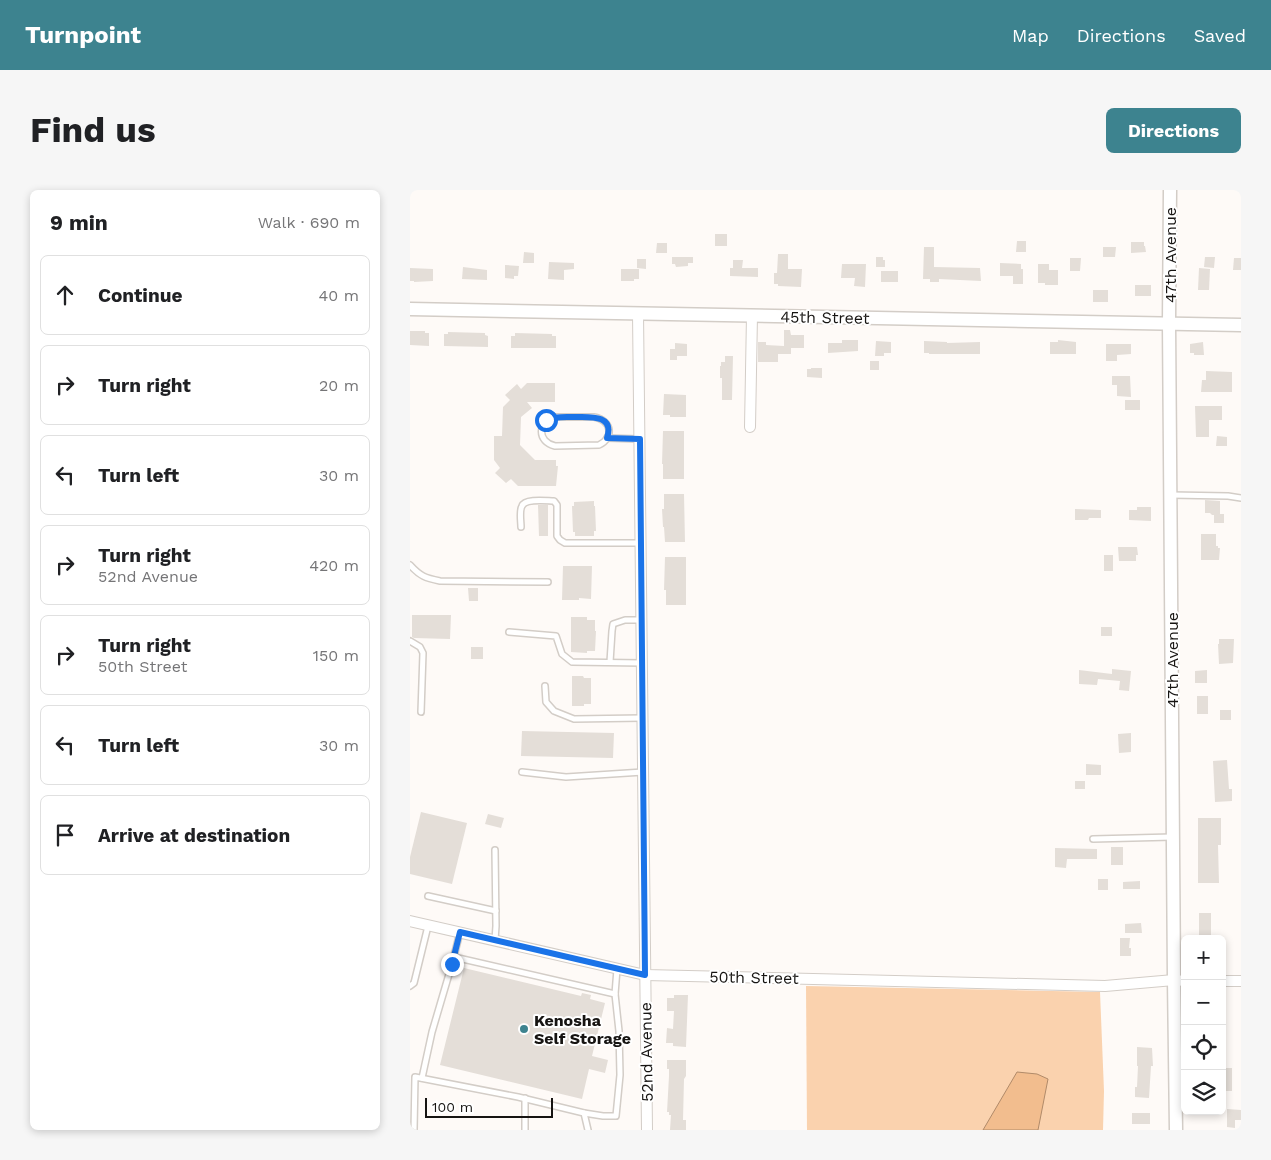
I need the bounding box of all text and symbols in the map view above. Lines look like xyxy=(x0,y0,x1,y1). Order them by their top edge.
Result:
text: Turnpoint xyxy=(25,21,141,49)
text: Map xyxy=(1012,25,1049,46)
text: Directions xyxy=(1077,25,1166,46)
text: Saved xyxy=(1194,25,1246,46)
button: Directions xyxy=(1106,108,1241,153)
text: Find us xyxy=(30,109,156,151)
street label: 47th Avenue xyxy=(1161,207,1180,303)
text: 9 min xyxy=(50,210,108,235)
text: Walk · 690 m xyxy=(258,213,360,232)
icon: ahead xyxy=(51,281,79,309)
text: Continue xyxy=(98,284,182,307)
text: 40 m xyxy=(319,286,359,305)
street label: 45th Street xyxy=(780,307,870,328)
icon: right xyxy=(51,371,79,399)
text: Turn right xyxy=(98,374,191,397)
text: 20 m xyxy=(319,376,359,395)
route start xyxy=(535,409,558,432)
icon: left xyxy=(51,461,79,489)
text: Turn left xyxy=(98,464,179,487)
text: 30 m xyxy=(319,466,359,485)
text: Turn right xyxy=(98,544,191,567)
icon: right xyxy=(51,551,79,579)
text: 420 m xyxy=(309,556,359,575)
text: 52nd Avenue xyxy=(98,567,198,586)
street label: 47th Avenue xyxy=(1163,612,1182,708)
text: Turn right xyxy=(98,634,191,657)
icon: right xyxy=(51,641,79,669)
text: 150 m xyxy=(313,646,359,665)
text: 50th Street xyxy=(98,657,188,676)
icon: left xyxy=(51,731,79,759)
text: Turn left xyxy=(98,734,179,757)
text: 30 m xyxy=(319,736,359,755)
icon: arrive xyxy=(51,821,79,849)
text: Arrive at destination xyxy=(98,824,290,847)
map controls xyxy=(1181,935,1226,1115)
button: + xyxy=(1181,935,1226,980)
route end xyxy=(441,953,464,976)
street label: 50th Street xyxy=(709,967,799,988)
button: − xyxy=(1181,980,1226,1025)
street label: 52nd Avenue xyxy=(636,1002,657,1102)
place label: Kenosha Self Storage xyxy=(534,1011,631,1048)
marker: Kenosha Self Storage xyxy=(518,1023,530,1035)
button: locate xyxy=(1181,1025,1226,1070)
button: layers xyxy=(1181,1070,1226,1115)
scale bar xyxy=(425,1095,552,1118)
text: 100 m xyxy=(432,1099,473,1115)

